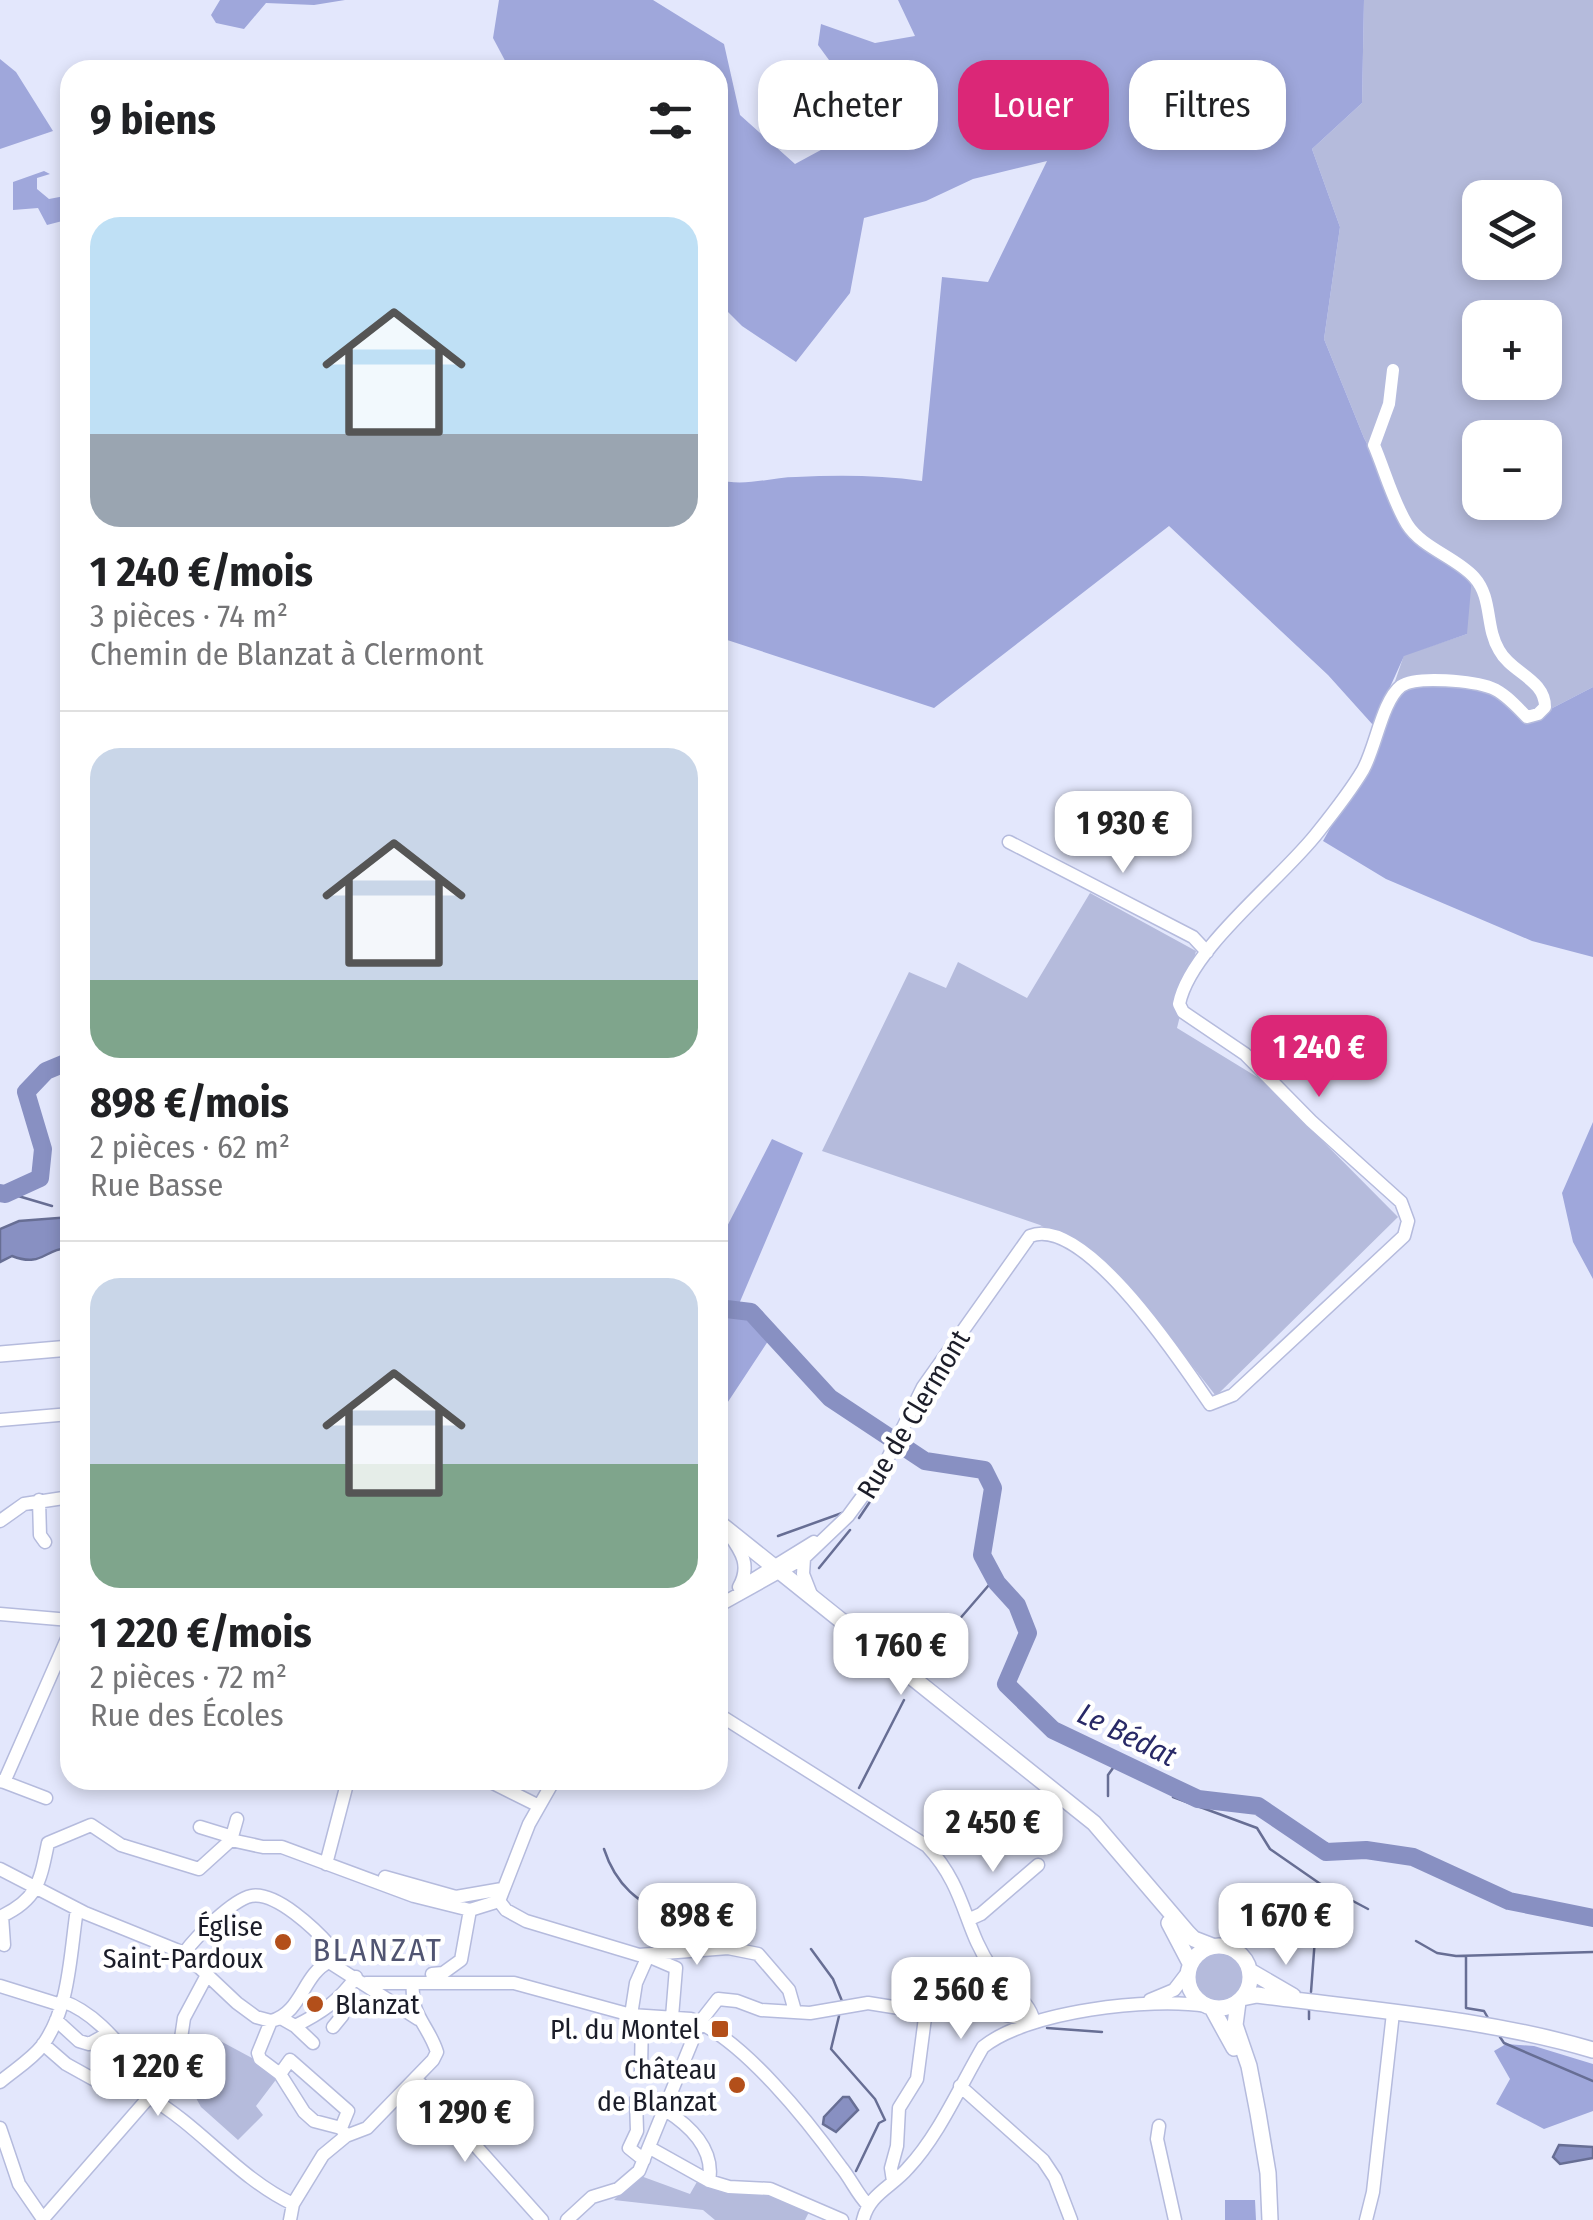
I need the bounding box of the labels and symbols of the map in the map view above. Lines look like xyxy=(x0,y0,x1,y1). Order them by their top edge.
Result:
pin: 1 930 € xyxy=(1031,791,1215,876)
pin: 1 240 € xyxy=(1227,1015,1411,1100)
street label: Rue de Clermont xyxy=(850,1323,977,1504)
pin: 1 760 € xyxy=(809,1613,993,1698)
water label: Le Bédat xyxy=(1072,1696,1183,1774)
pin: 2 450 € xyxy=(901,1790,1085,1875)
pin: 898 € xyxy=(627,1883,767,1968)
pin: 1 670 € xyxy=(1194,1883,1378,1968)
place label: Église Saint-Pardoux xyxy=(103,1910,264,1975)
marker: Église Saint-Pardoux xyxy=(272,1931,294,1953)
district label: BLANZAT xyxy=(313,1931,443,1969)
pin: 2 560 € xyxy=(869,1957,1053,2042)
place label: Blanzat xyxy=(335,1988,420,2021)
marker: Blanzat xyxy=(304,1993,326,2015)
place label: Pl. du Montel xyxy=(550,2013,700,2046)
marker: Pl. du Montel xyxy=(709,2018,731,2040)
pin: 1 220 € xyxy=(66,2034,250,2119)
place label: Château de Blanzat xyxy=(597,2053,718,2118)
marker: Château de Blanzat xyxy=(726,2074,748,2096)
pin: 1 290 € xyxy=(373,2080,557,2165)

